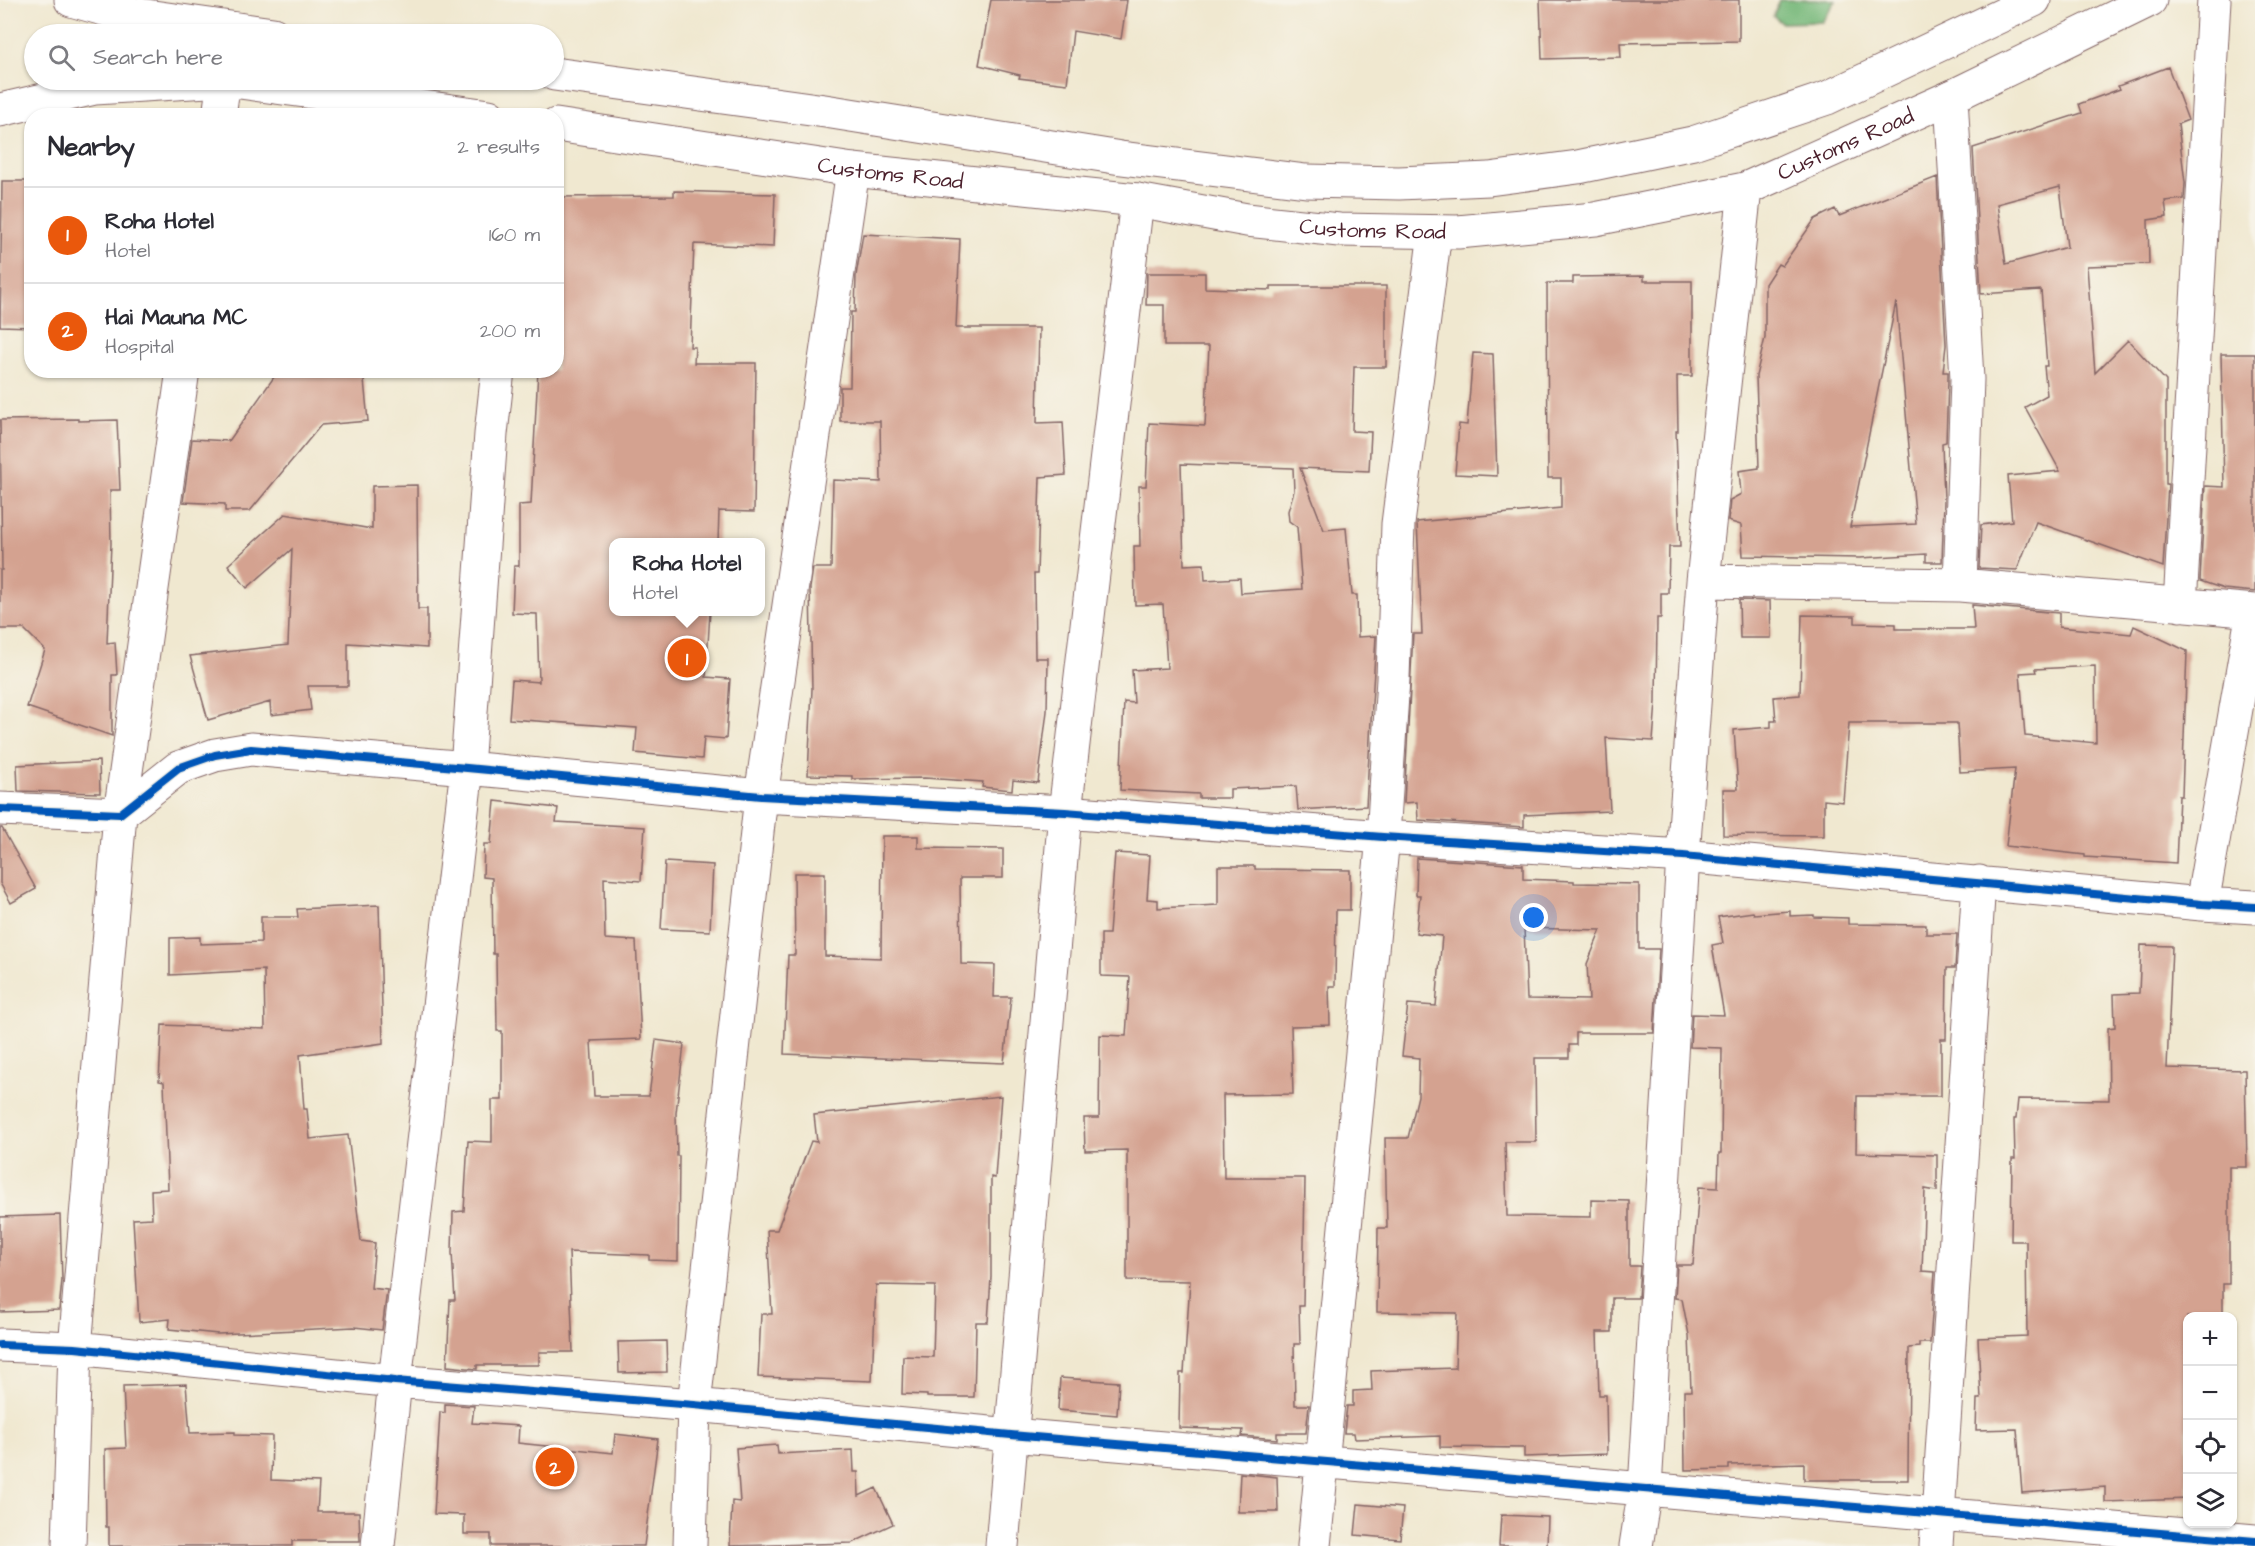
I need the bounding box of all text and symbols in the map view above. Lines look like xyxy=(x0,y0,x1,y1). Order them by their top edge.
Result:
search box xyxy=(24,24,564,90)
icon: search xyxy=(45,41,78,74)
text: Search here xyxy=(93,42,223,73)
street label: Customs Road xyxy=(1772,100,1919,188)
text: Nearby xyxy=(48,129,135,165)
text: 2 results xyxy=(457,133,540,161)
street label: Customs Road xyxy=(815,149,965,197)
text: Roha Hotel xyxy=(105,206,214,237)
street label: Customs Road xyxy=(1298,210,1446,247)
text: 1 xyxy=(66,221,69,249)
text: 160 m xyxy=(489,221,540,249)
text: Hotel xyxy=(105,237,150,265)
text: Hai Mauna MC xyxy=(105,302,247,333)
text: 2 xyxy=(62,317,73,345)
text: 200 m xyxy=(480,317,540,345)
text: Hospital xyxy=(105,333,174,361)
popup xyxy=(609,538,765,616)
text: Roha Hotel xyxy=(633,548,741,579)
text: Hotel xyxy=(633,579,678,607)
pin: 1 xyxy=(668,636,706,680)
your location xyxy=(1519,903,1548,932)
map controls xyxy=(2183,1312,2237,1528)
button: + xyxy=(2183,1312,2237,1366)
button: − xyxy=(2183,1366,2237,1420)
button: locate xyxy=(2183,1420,2237,1474)
pin: 2 xyxy=(536,1444,574,1490)
button: layers xyxy=(2183,1474,2237,1528)

